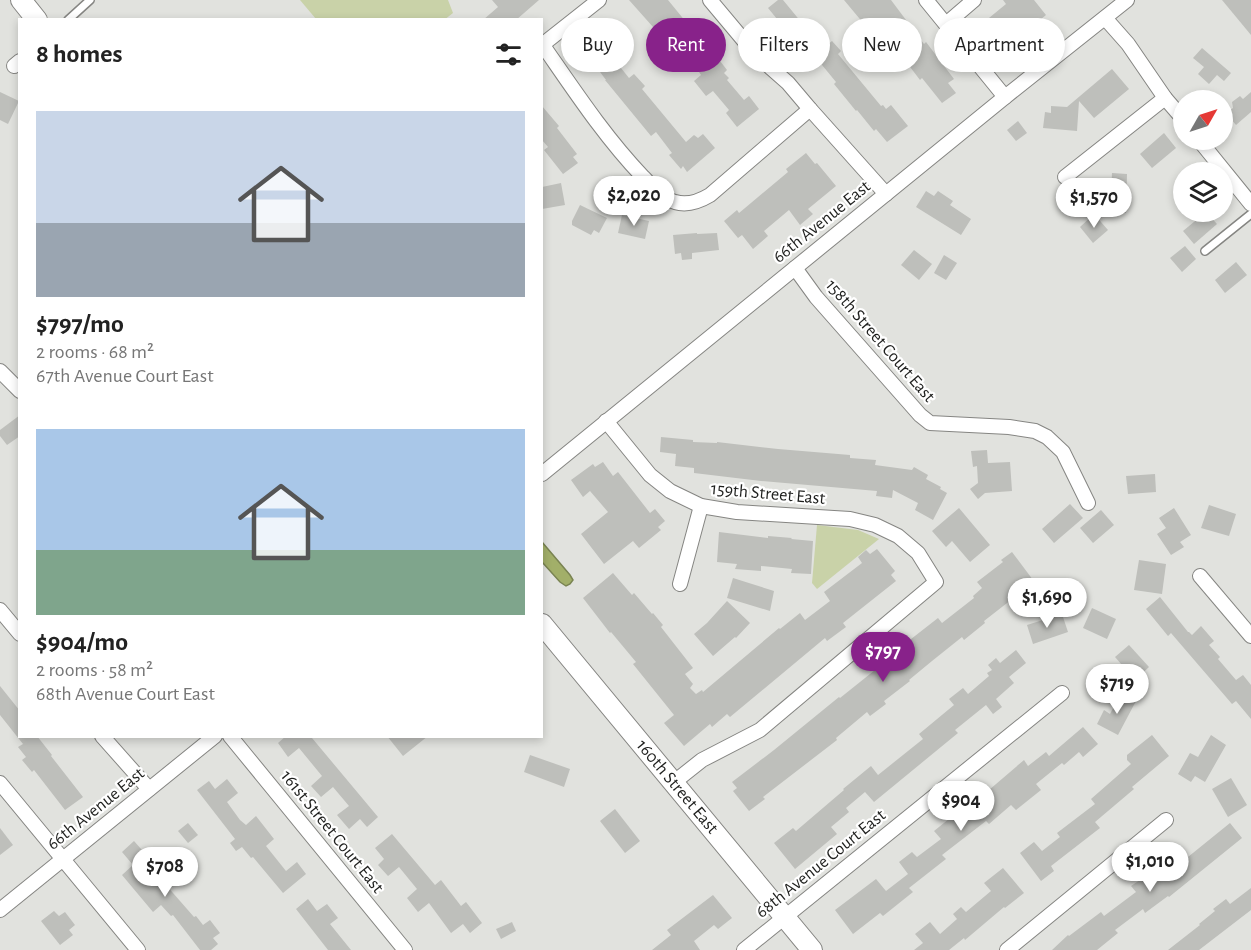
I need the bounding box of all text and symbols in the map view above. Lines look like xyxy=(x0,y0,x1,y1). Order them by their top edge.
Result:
chip: Buy xyxy=(561,18,634,72)
chip: Rent xyxy=(646,18,726,72)
chip: Filters xyxy=(738,18,830,72)
chip: New xyxy=(842,18,922,72)
chip: Apartment xyxy=(934,18,1065,72)
icon: filters xyxy=(492,38,525,71)
text: 8 homes xyxy=(36,41,123,67)
north arrow xyxy=(1173,90,1233,150)
map controls xyxy=(1173,90,1233,222)
icon: home xyxy=(227,150,335,258)
button: layers xyxy=(1173,162,1233,222)
pin: $2,020 xyxy=(585,176,683,227)
street label: 66th Avenue East xyxy=(770,177,874,267)
pin: $1,570 xyxy=(1045,178,1143,229)
text: $2,020 xyxy=(607,185,661,205)
text: $1,570 xyxy=(1070,187,1118,207)
street label: 158th Street Court East xyxy=(822,276,938,406)
text: $797/mo xyxy=(36,311,124,337)
text: 2 rooms · 68 m² xyxy=(36,342,154,362)
text: 67th Avenue Court East xyxy=(36,366,214,386)
icon: home xyxy=(227,468,335,576)
street label: 159th Street East xyxy=(710,480,826,508)
pin: $1,690 xyxy=(998,578,1096,629)
text: $1,690 xyxy=(1022,587,1072,607)
text: $904/mo xyxy=(36,629,128,655)
pin: $797 xyxy=(847,632,919,683)
text: $797 xyxy=(865,641,901,661)
text: 2 rooms · 58 m² xyxy=(36,660,153,680)
pin: $719 xyxy=(1081,664,1153,715)
text: $719 xyxy=(1100,673,1134,693)
text: 68th Avenue Court East xyxy=(36,684,215,704)
street label: 160th Street East xyxy=(633,737,722,838)
street label: 66th Avenue East xyxy=(44,764,148,854)
street label: 161st Street Court East xyxy=(277,767,387,897)
pin: $904 xyxy=(925,781,997,832)
text: $904 xyxy=(941,790,981,810)
street label: 68th Avenue Court East xyxy=(753,806,889,922)
pin: $1,010 xyxy=(1101,842,1199,893)
pin: $708 xyxy=(129,847,201,898)
text: $1,010 xyxy=(1126,851,1174,871)
text: $708 xyxy=(146,856,184,876)

